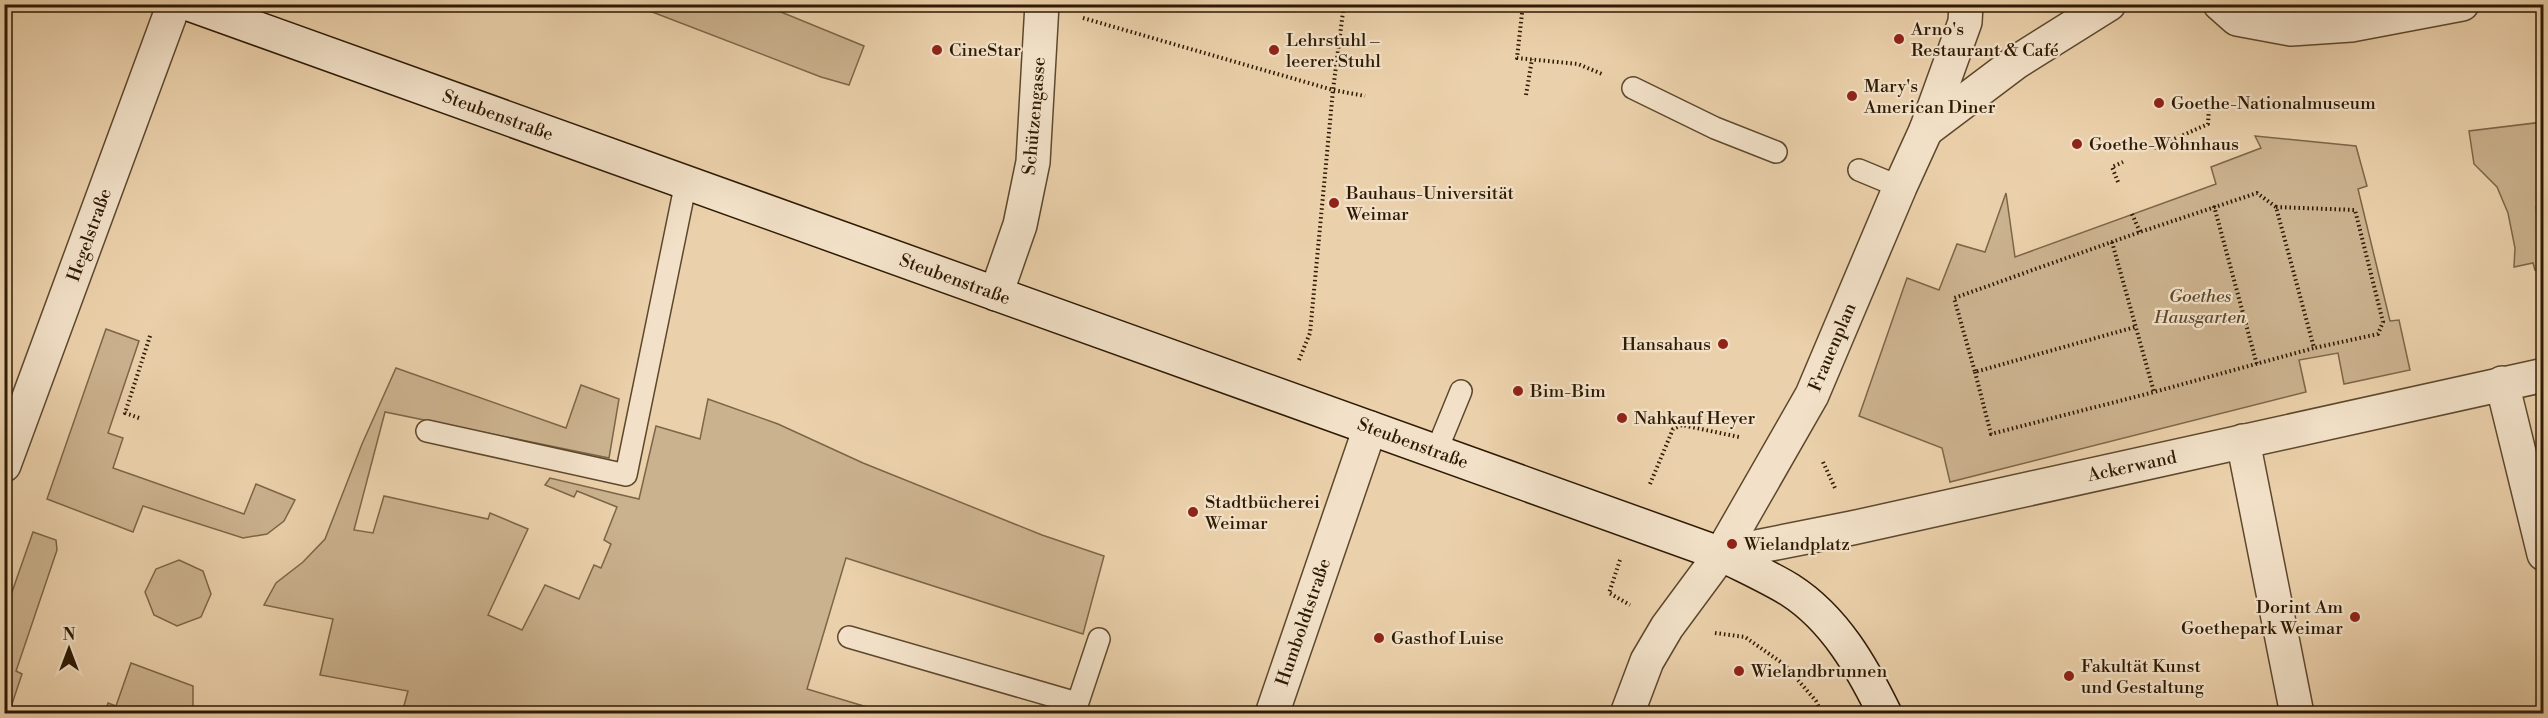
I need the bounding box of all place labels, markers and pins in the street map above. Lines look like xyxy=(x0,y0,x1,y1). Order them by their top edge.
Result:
place label: Arno's Restaurant & Café xyxy=(1910,18,2059,62)
place label: Lehrstuhl – leerer Stuhl xyxy=(1286,29,1381,73)
marker: Arno's Restaurant & Café xyxy=(1892,32,1906,46)
place label: CineStar xyxy=(949,39,1021,62)
marker: CineStar xyxy=(930,43,944,57)
marker: Lehrstuhl – leerer Stuhl xyxy=(1267,43,1281,57)
place label: Mary's American Diner xyxy=(1863,75,1996,119)
marker: Mary's American Diner xyxy=(1845,89,1859,103)
place label: Goethe-Nationalmuseum xyxy=(2171,92,2376,115)
marker: Goethe-Nationalmuseum xyxy=(2152,96,2166,110)
place label: Goethe-Wohnhaus xyxy=(2089,133,2239,156)
marker: Goethe-Wohnhaus xyxy=(2070,137,2084,151)
place label: Bauhaus-Universität Weimar xyxy=(1345,182,1515,226)
marker: Bauhaus-Universität Weimar xyxy=(1327,196,1341,210)
place label: Hansahaus xyxy=(1622,333,1711,356)
marker: Hansahaus xyxy=(1716,337,1730,351)
place label: Bim-Bim xyxy=(1529,380,1606,403)
marker: Bim-Bim xyxy=(1511,384,1525,398)
place label: Nahkauf Heyer xyxy=(1634,407,1755,430)
marker: Nahkauf Heyer xyxy=(1615,411,1629,425)
place label: Stadtbücherei Weimar xyxy=(1204,491,1320,535)
marker: Stadtbücherei Weimar xyxy=(1186,505,1200,519)
place label: Wielandplatz xyxy=(1743,533,1850,556)
marker: Wielandplatz xyxy=(1725,537,1739,551)
place label: Dorint Am Goethepark Weimar xyxy=(2181,596,2343,640)
marker: Dorint Am Goethepark Weimar xyxy=(2348,610,2362,624)
place label: Gasthof Luise xyxy=(1391,627,1504,650)
marker: Gasthof Luise xyxy=(1372,631,1386,645)
place label: Fakultät Kunst und Gestaltung xyxy=(2081,655,2205,699)
place label: Wielandbrunnen xyxy=(1750,660,1887,683)
marker: Wielandbrunnen xyxy=(1732,664,1746,678)
marker: Fakultät Kunst und Gestaltung xyxy=(2062,669,2076,683)

